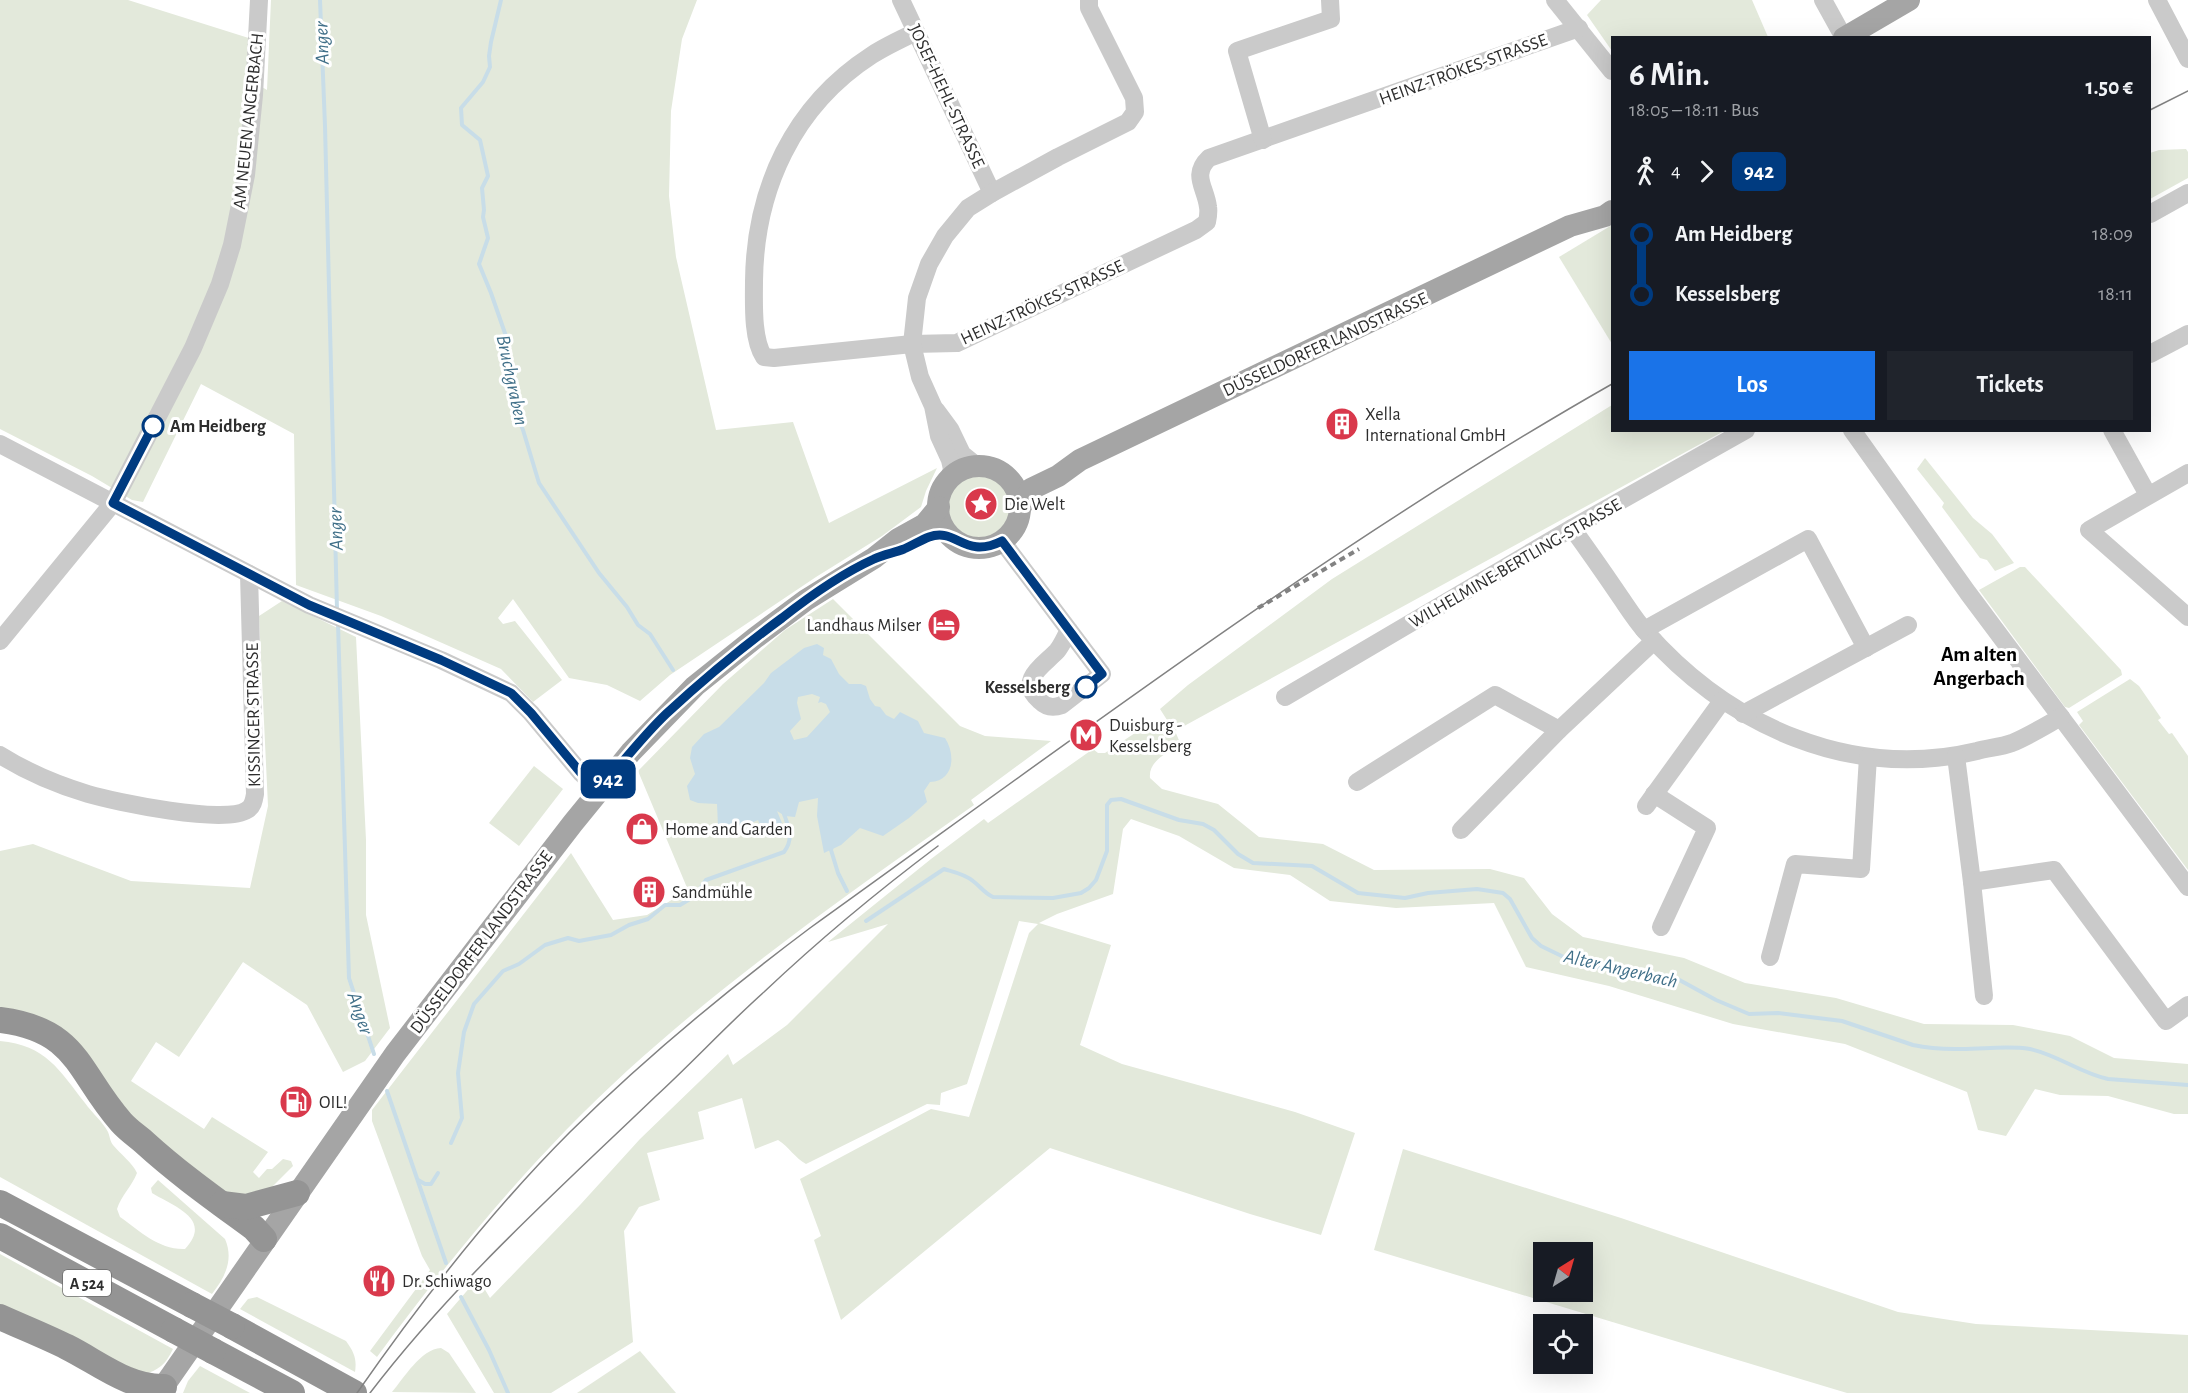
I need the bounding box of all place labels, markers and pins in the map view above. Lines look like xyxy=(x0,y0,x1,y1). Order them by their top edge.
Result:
building icon: Xella International GmbH xyxy=(1324,406,1360,442)
place label: Xella International GmbH xyxy=(1365,406,1506,445)
marker: Am Heidberg xyxy=(142,415,164,437)
place label: Am Heidberg xyxy=(170,418,267,436)
place icon: Die Welt xyxy=(963,486,999,522)
place label: Die Welt xyxy=(1004,496,1065,514)
hotel icon: Landhaus Milser xyxy=(926,607,962,643)
place label: Landhaus Milser xyxy=(807,617,921,635)
marker: Kesselsberg xyxy=(1075,676,1097,698)
place label: Kesselsberg xyxy=(984,679,1071,697)
metro station icon: Duisburg - Kesselsberg xyxy=(1068,717,1104,753)
place label: Duisburg - Kesselsberg xyxy=(1109,717,1192,756)
shop icon: Home and Garden xyxy=(624,811,660,847)
place label: Home and Garden xyxy=(665,821,792,839)
building icon: Sandmühle xyxy=(631,874,667,910)
place label: Sandmühle xyxy=(672,884,753,902)
fuel station icon: OIL! xyxy=(278,1084,314,1120)
place label: OIL! xyxy=(319,1094,347,1112)
restaurant icon: Dr. Schiwago xyxy=(361,1263,397,1299)
place label: Dr. Schiwago xyxy=(402,1273,492,1291)

